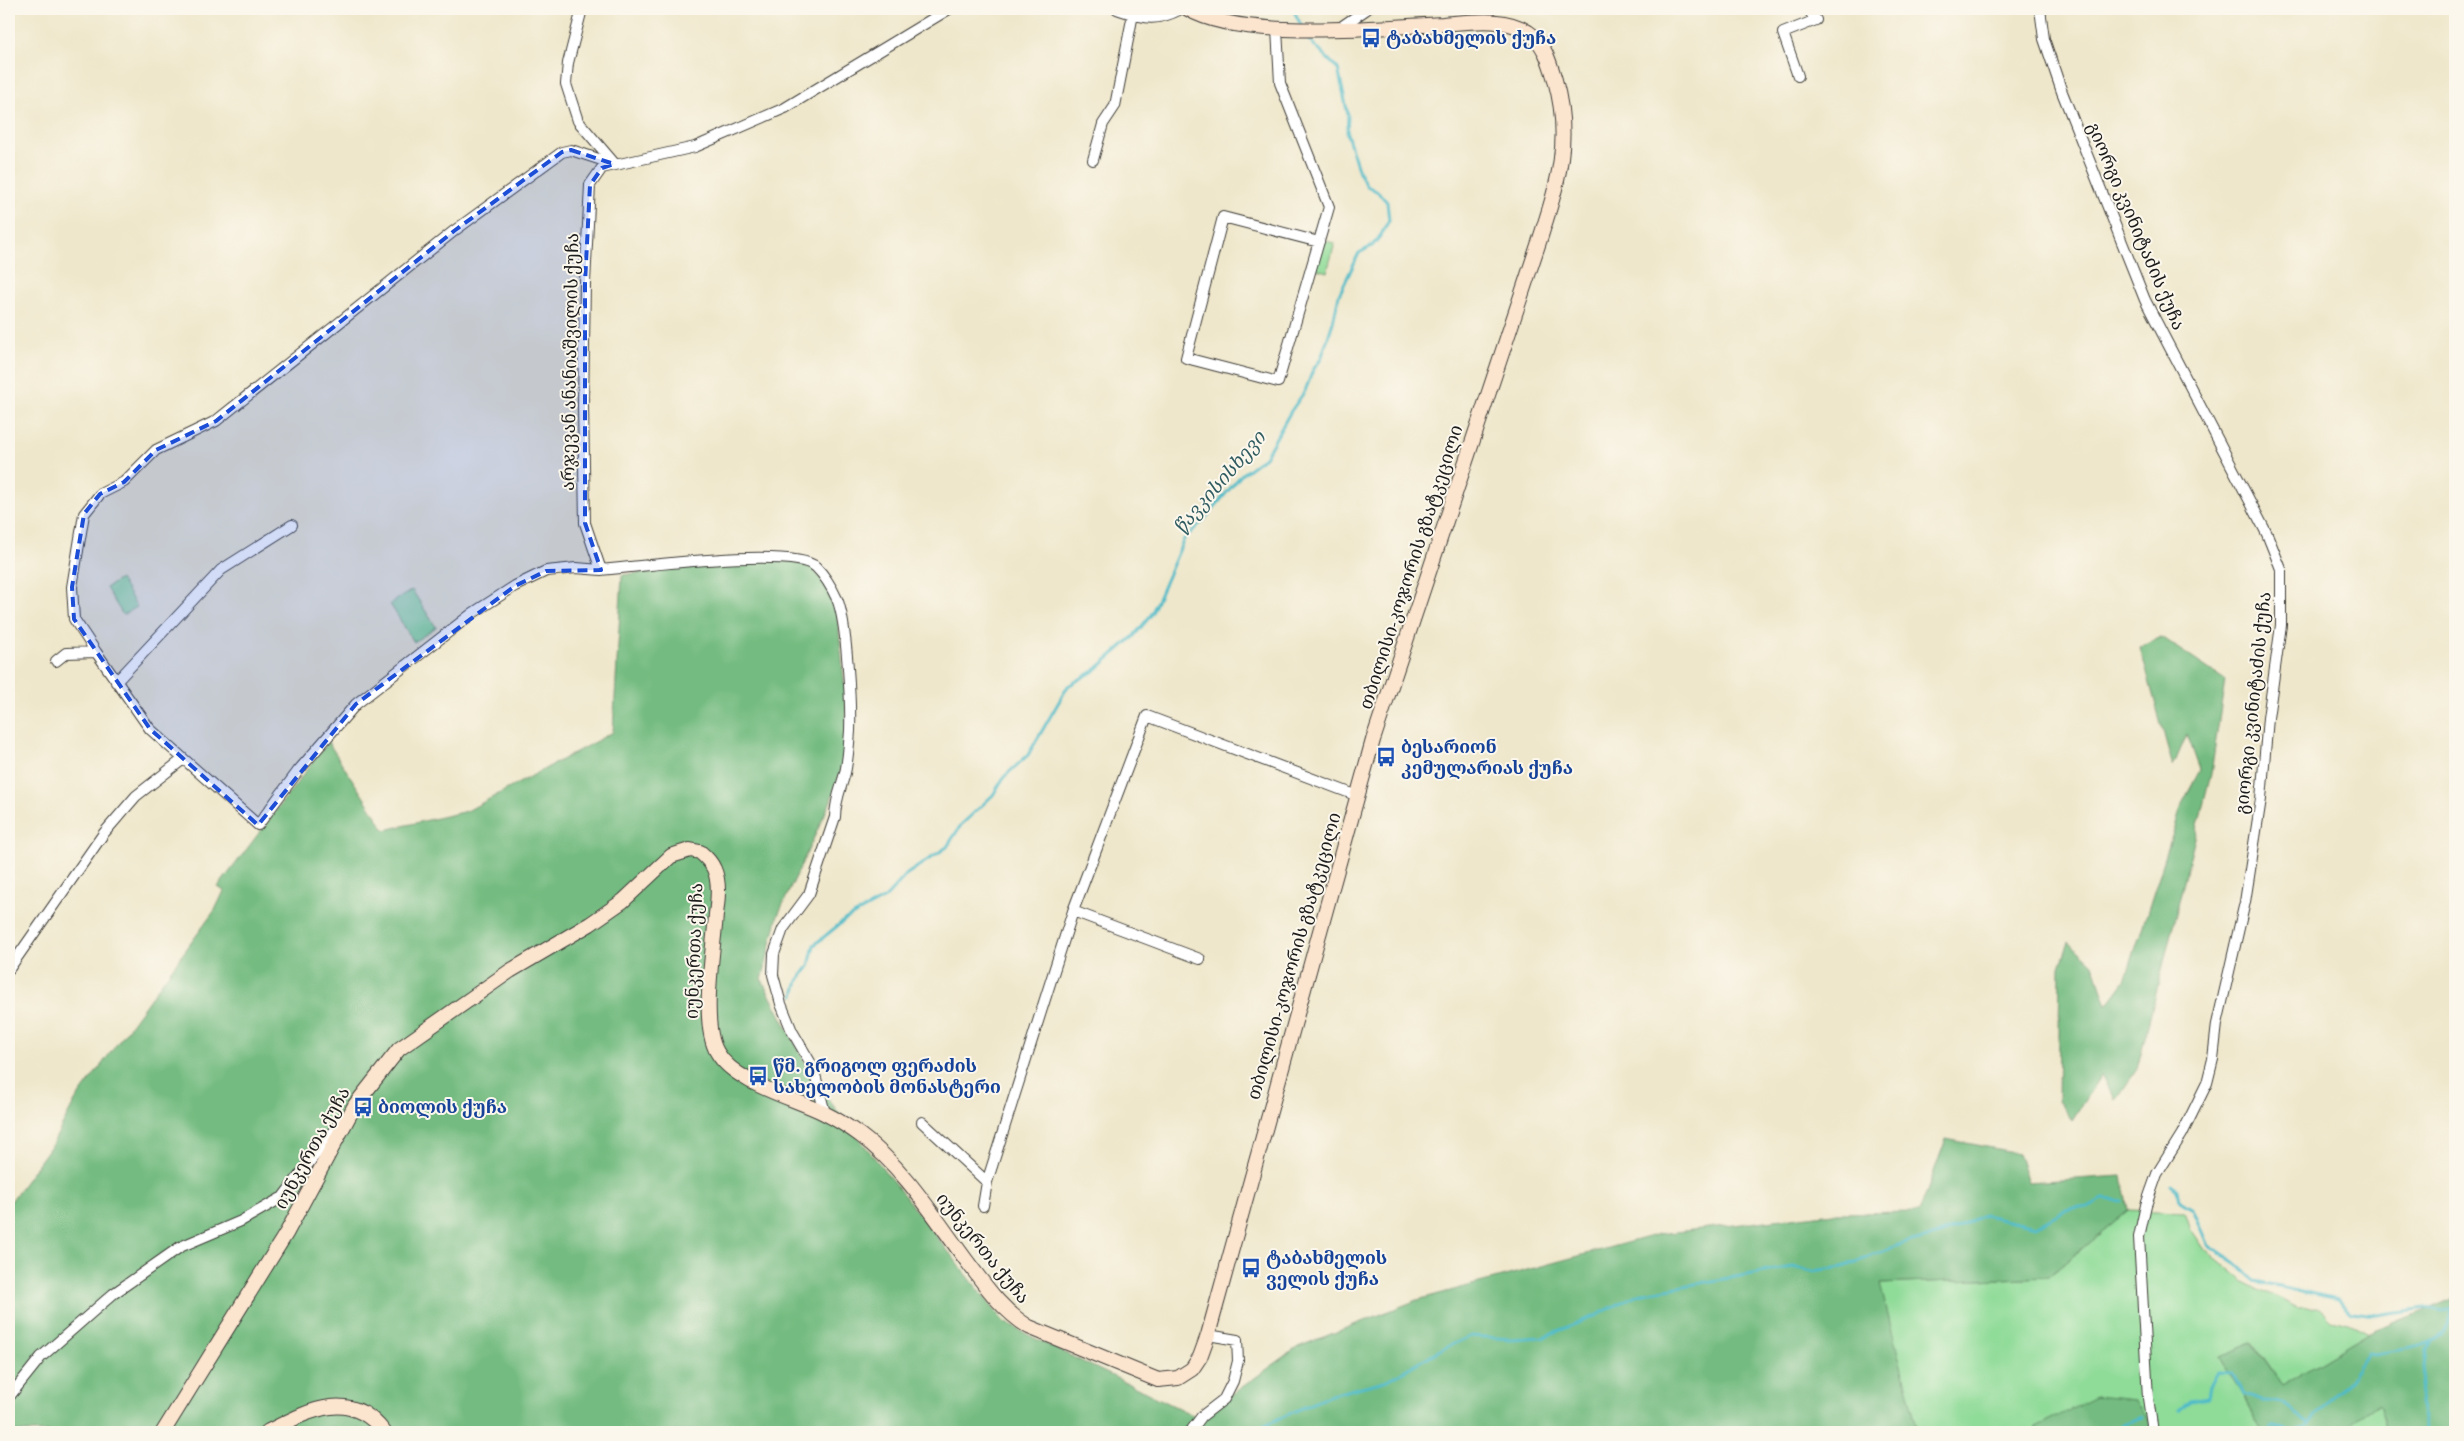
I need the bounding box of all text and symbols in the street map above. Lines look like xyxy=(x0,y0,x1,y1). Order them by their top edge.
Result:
place label: ტაბახმელის ქუჩა xyxy=(1386,26,1556,49)
bus stop icon: ტაბახმელის ქუჩა xyxy=(1360,27,1382,49)
street label: გიორგი კვინიტაძის ქუჩა xyxy=(2082,118,2191,333)
street label: არჯევან ანანიაშვილის ქუჩა xyxy=(556,233,583,491)
street label: თბილისი-კოჯორის გზატკეცილი xyxy=(1354,422,1467,712)
water label: წავკისისხევი xyxy=(1168,425,1272,539)
street label: გიორგი კვინიტაძის ქუჩა xyxy=(2229,591,2276,815)
place label: ბესარიონ კემულარიას ქუჩა xyxy=(1401,735,1573,779)
bus stop icon: ბესარიონ კემულარიას ქუჩა xyxy=(1375,746,1397,768)
street label: თბილისი-კოჯორის გზატკეცილი xyxy=(1241,810,1346,1102)
street label: იუნკერთა ქუჩა xyxy=(680,883,707,1019)
place label: წმ. გრიგოლ ფერაძის სახელობის მონასტერი xyxy=(773,1054,1001,1098)
bus stop icon: წმ. გრიგოლ ფერაძის სახელობის მონასტერი xyxy=(747,1065,769,1087)
street label: იუნკერთა ქუჩა xyxy=(268,1083,355,1213)
place label: ბიოლის ქუჩა xyxy=(378,1095,507,1118)
bus stop icon: ბიოლის ქუჩა xyxy=(352,1096,374,1118)
street label: იუნკერთა ქუჩა xyxy=(932,1188,1035,1308)
place label: ტაბახმელის ველის ქუჩა xyxy=(1266,1246,1387,1290)
bus stop icon: ტაბახმელის ველის ქუჩა xyxy=(1240,1257,1262,1279)

